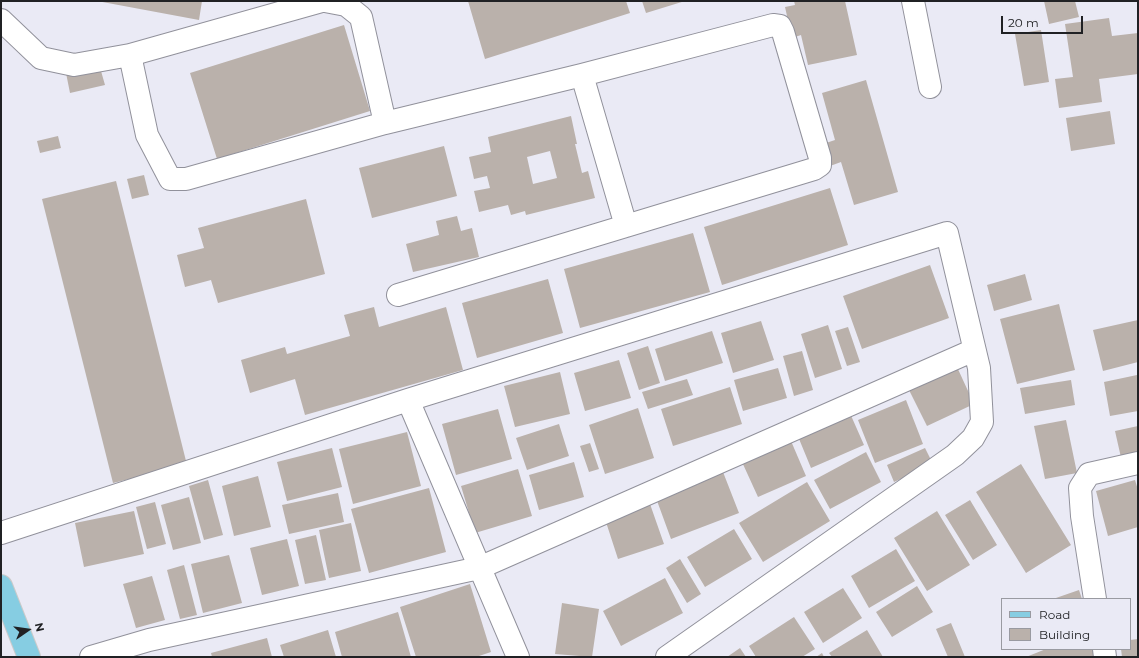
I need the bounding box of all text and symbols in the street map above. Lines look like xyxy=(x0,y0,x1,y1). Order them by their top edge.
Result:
scale bar xyxy=(1003,8,1085,34)
text: 20 m xyxy=(1008,15,1039,30)
legend xyxy=(1001,598,1131,650)
text: Road xyxy=(1039,607,1070,622)
north arrow xyxy=(8,610,48,650)
text: N xyxy=(32,621,48,633)
text: Building xyxy=(1039,627,1090,642)

